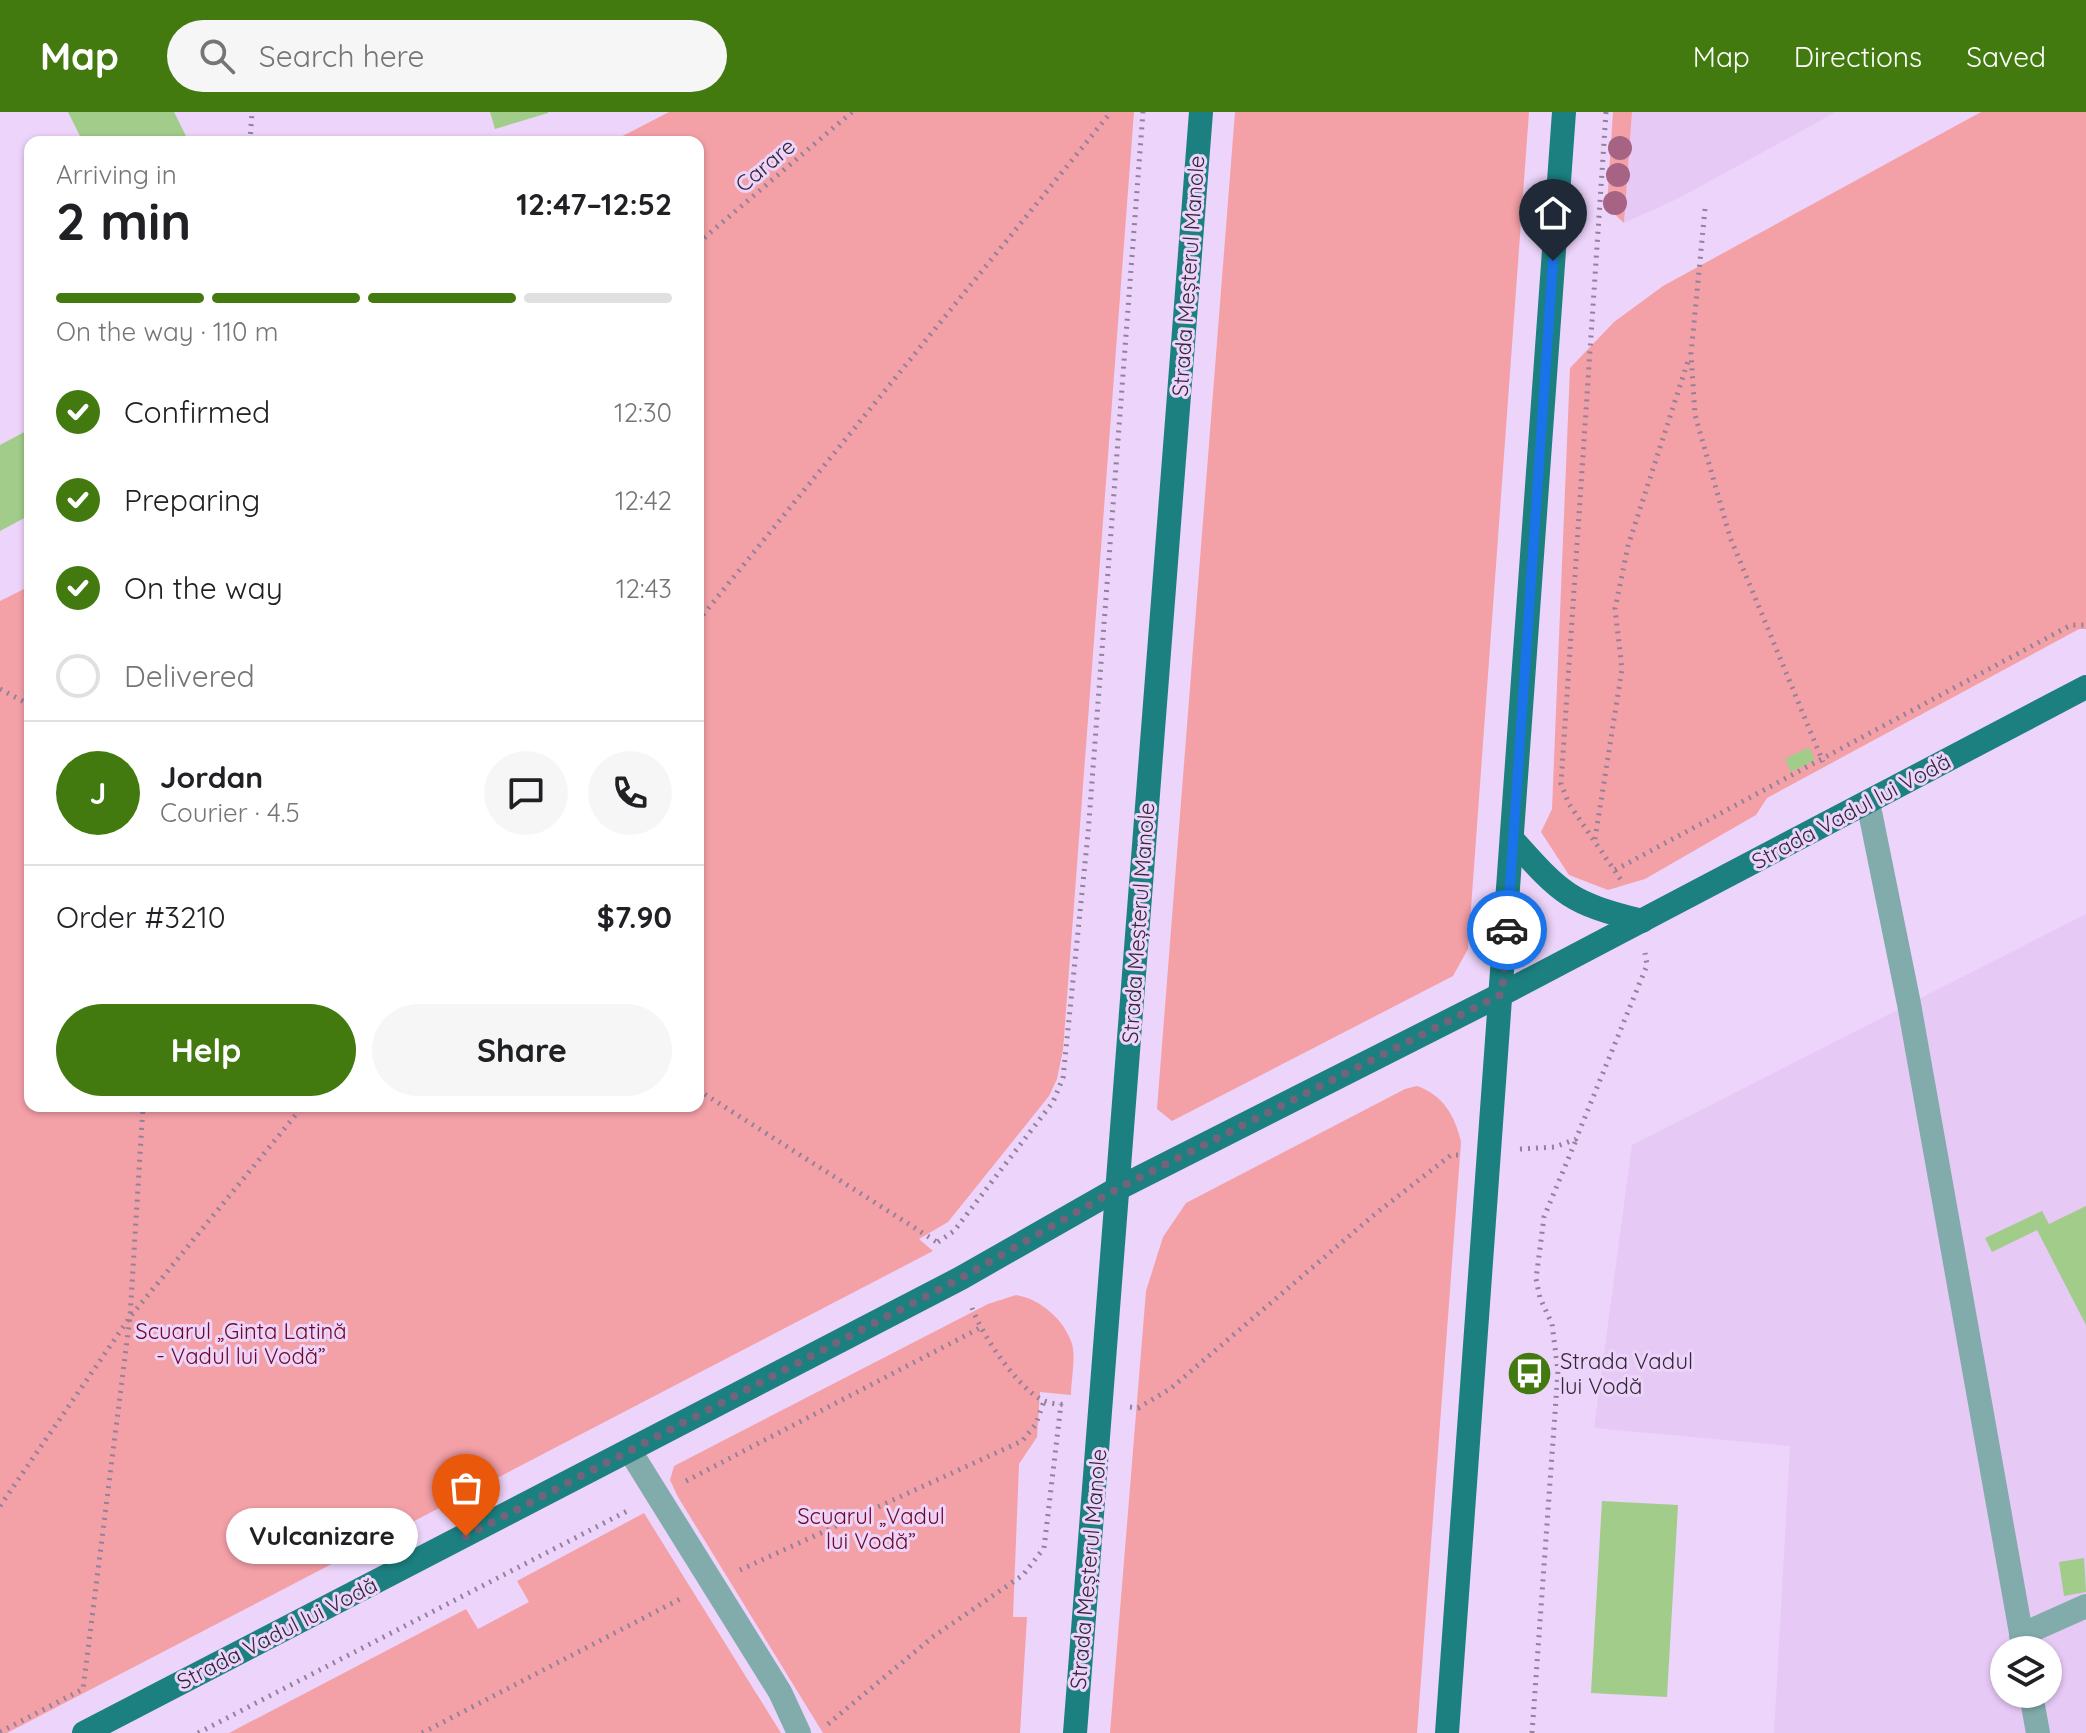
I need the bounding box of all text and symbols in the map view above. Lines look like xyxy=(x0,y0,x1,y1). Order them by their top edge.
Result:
search box xyxy=(167,20,727,92)
text: Map xyxy=(40,32,119,80)
icon: search xyxy=(195,34,239,78)
text: Search here xyxy=(259,37,424,75)
text: Map xyxy=(1693,39,1750,74)
text: Directions xyxy=(1794,39,1922,74)
text: Saved xyxy=(1966,39,2046,74)
street label: Carare xyxy=(729,132,801,198)
street label: Strada Meșterul Manole xyxy=(1166,155,1210,397)
text: Arriving in xyxy=(56,158,177,191)
pin xyxy=(1519,179,1587,261)
text: 12:47–12:52 xyxy=(516,185,672,223)
text: 2 min xyxy=(56,188,191,253)
icon: home xyxy=(1531,191,1575,235)
text: On the way · 110 m xyxy=(56,315,278,348)
icon: check xyxy=(56,390,100,434)
text: Confirmed xyxy=(124,393,270,431)
text: 12:30 xyxy=(614,396,672,429)
icon: check xyxy=(56,478,100,522)
text: Preparing xyxy=(124,481,260,519)
text: 12:42 xyxy=(615,484,672,517)
icon: check xyxy=(56,566,100,610)
text: On the way xyxy=(124,569,283,607)
text: 12:43 xyxy=(616,572,672,605)
text: Delivered xyxy=(124,657,255,695)
street label: Strada Vadul lui Vodă xyxy=(1747,747,1955,875)
button: chat xyxy=(484,751,568,835)
button: phone xyxy=(588,751,672,835)
text: Jordan xyxy=(160,758,263,796)
text: J xyxy=(90,774,106,812)
text: Courier · 4.5 xyxy=(160,796,300,829)
street label: Strada Meșterul Manole xyxy=(1116,802,1160,1044)
courier xyxy=(1467,890,1547,970)
text: Order #3210 xyxy=(56,898,226,936)
text: $7.90 xyxy=(597,898,672,936)
icon: car xyxy=(1485,908,1529,952)
button: Help xyxy=(56,1004,356,1096)
button: Share xyxy=(372,1004,672,1096)
park label: Scuarul „Ginta Latină - Vadul lui Vodă” xyxy=(135,1317,347,1370)
place label: Strada Vadul lui Vodă xyxy=(1560,1347,1693,1400)
bus stop icon: Strada Vadul lui Vodă xyxy=(1505,1350,1553,1398)
street label: Strada Meșterul Manole xyxy=(1064,1447,1112,1691)
pin xyxy=(432,1454,500,1536)
icon: bag xyxy=(444,1466,488,1510)
park label: Scuarul „Vadul lui Vodă” xyxy=(797,1502,945,1555)
callout: Vulcanizare xyxy=(226,1508,418,1564)
text: Vulcanizare xyxy=(249,1519,395,1552)
street label: Strada Vadul lui Vodă xyxy=(172,1570,382,1696)
map controls xyxy=(1990,1636,2062,1708)
button: layers xyxy=(1990,1636,2062,1708)

